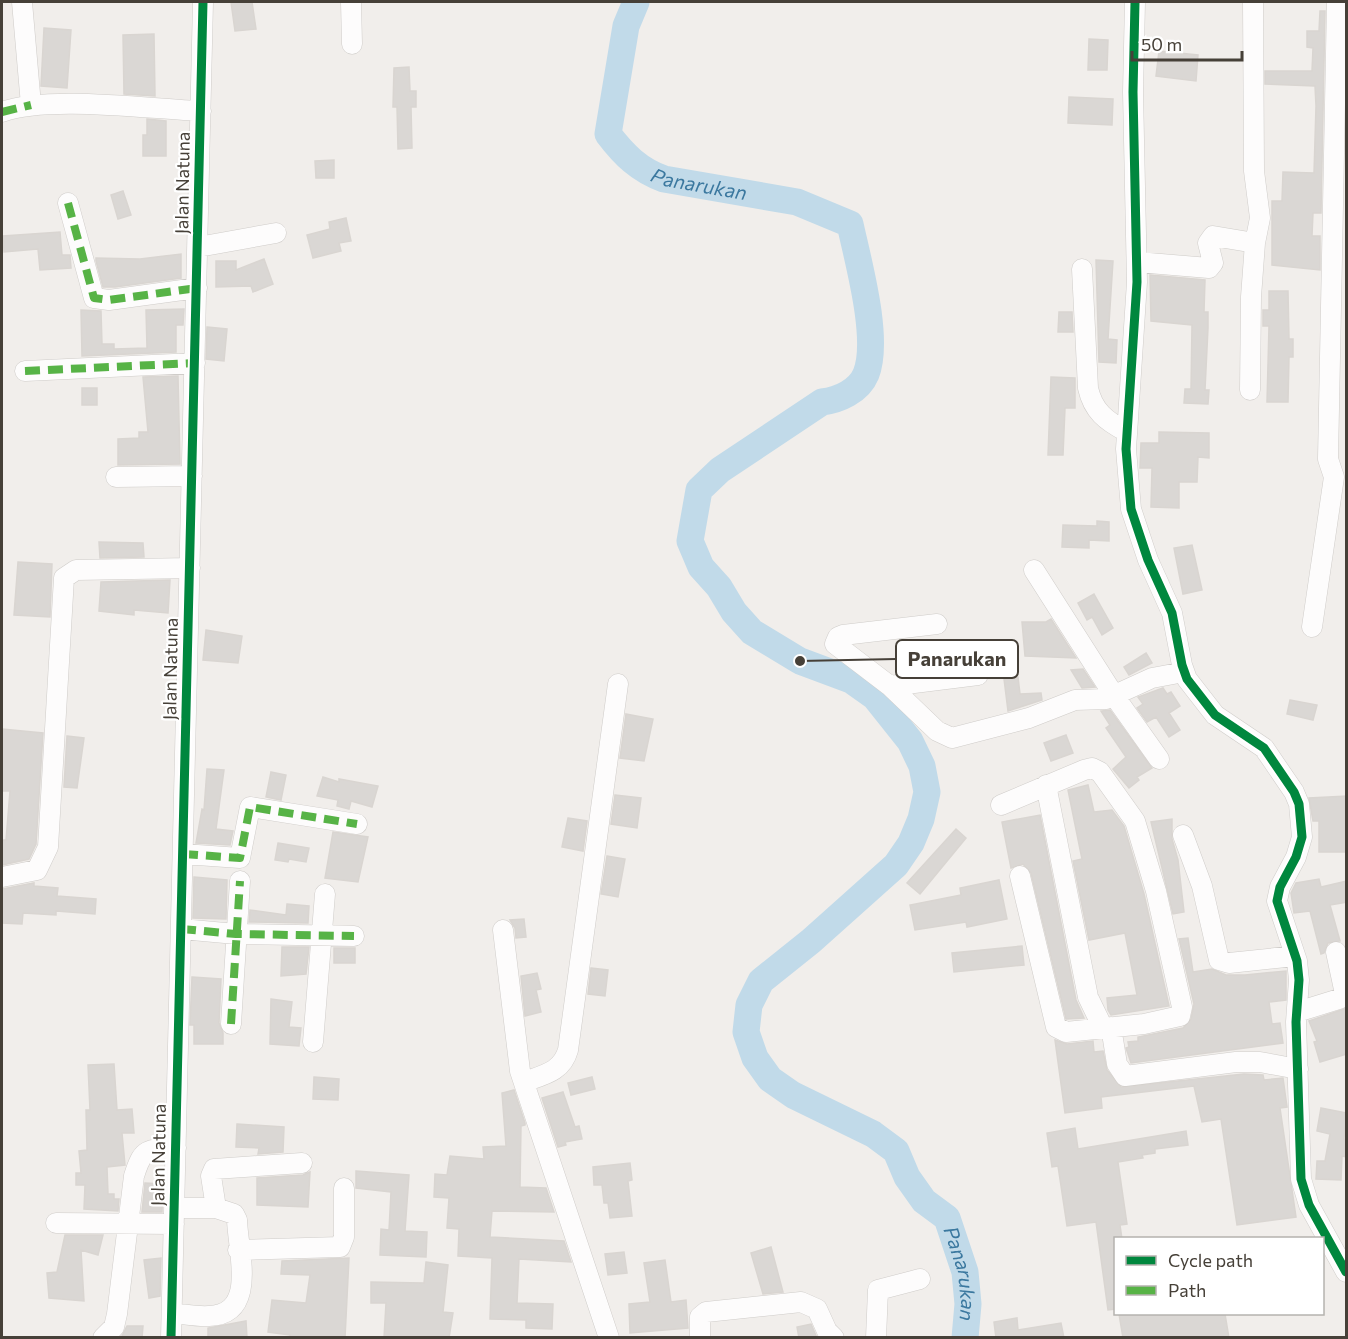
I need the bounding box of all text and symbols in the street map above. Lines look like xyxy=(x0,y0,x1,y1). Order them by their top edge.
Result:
scale bar xyxy=(1132,24,1242,62)
text: 50 m xyxy=(1141,33,1182,55)
street label: Jalan Natuna xyxy=(170,132,194,234)
water label: Panarukan xyxy=(648,162,749,204)
street label: Jalan Natuna xyxy=(158,618,182,720)
callout: Panarukan xyxy=(896,640,1018,678)
text: Panarukan xyxy=(908,646,1006,670)
street label: Jalan Natuna xyxy=(146,1104,170,1206)
water label: Panarukan xyxy=(940,1223,981,1322)
legend xyxy=(1114,1237,1324,1315)
text: Cycle path xyxy=(1168,1249,1253,1271)
text: Path xyxy=(1168,1279,1206,1301)

